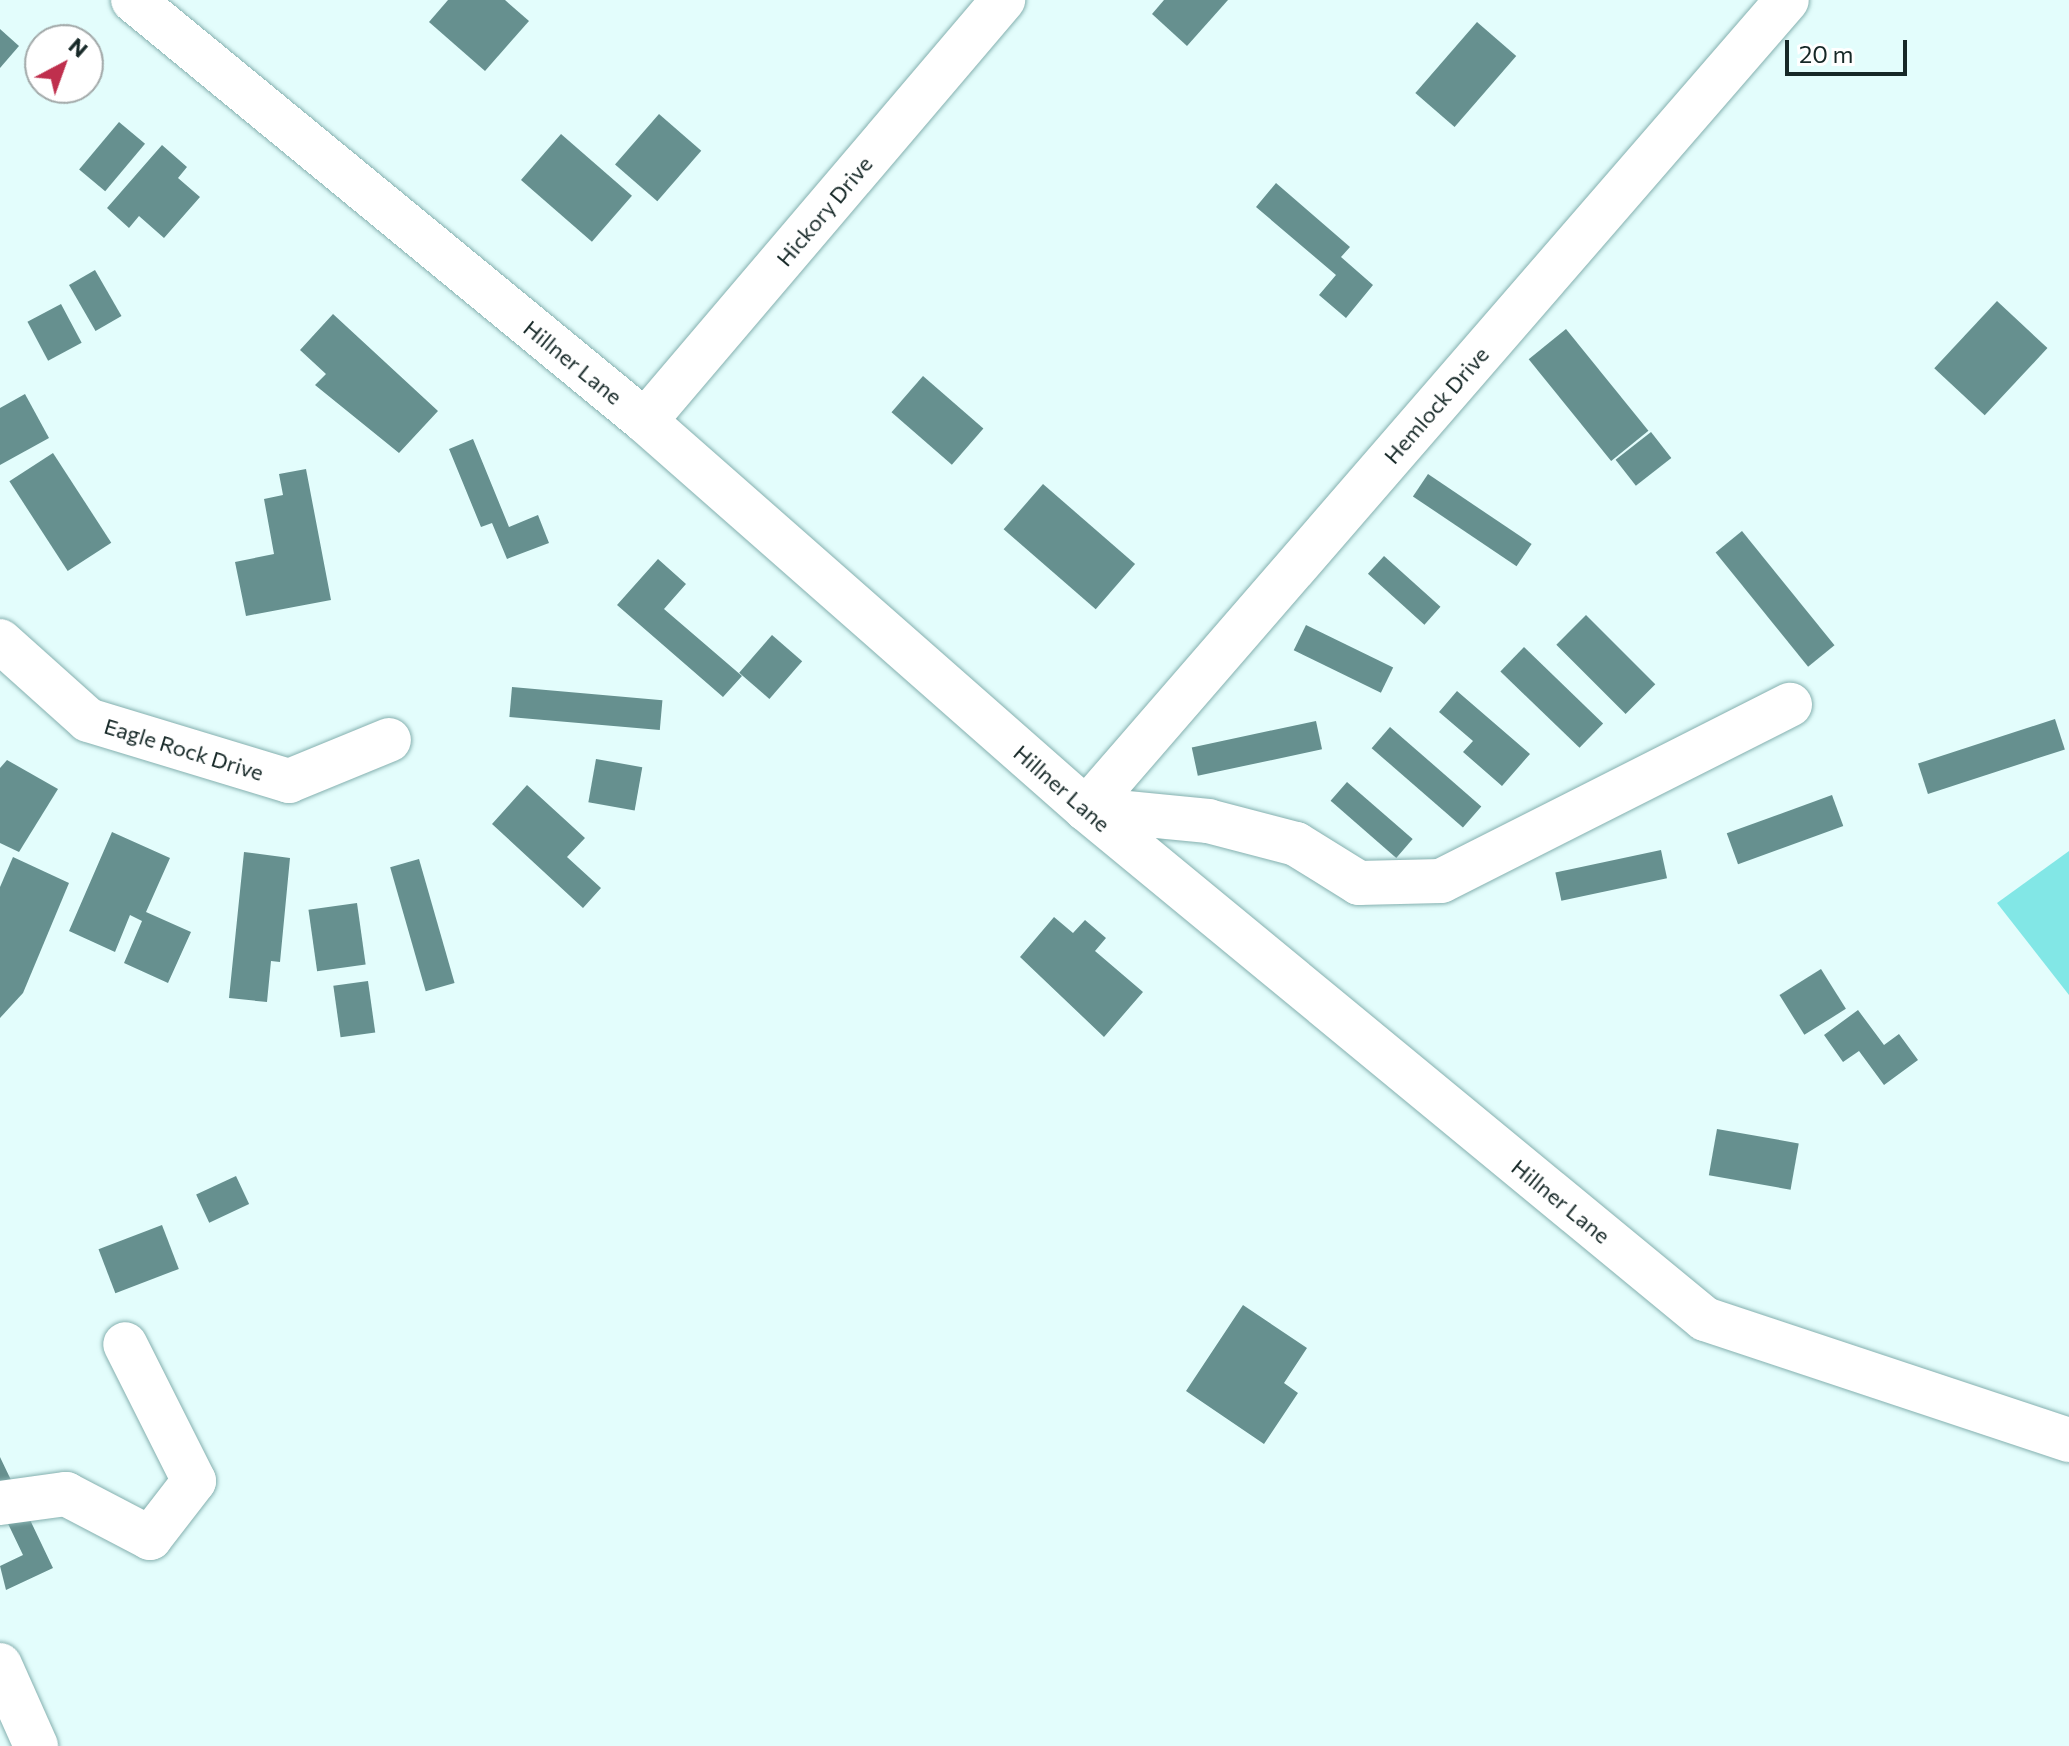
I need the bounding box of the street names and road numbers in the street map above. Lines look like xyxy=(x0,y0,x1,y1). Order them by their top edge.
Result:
street label: Hickory Drive xyxy=(770,151,878,271)
street label: Hillner Lane xyxy=(519,314,627,410)
street label: Hemlock Drive xyxy=(1378,341,1494,469)
street label: Eagle Rock Drive xyxy=(101,712,267,786)
street label: Hillner Lane xyxy=(1008,739,1116,837)
street label: Hillner Lane xyxy=(1507,1153,1615,1249)

